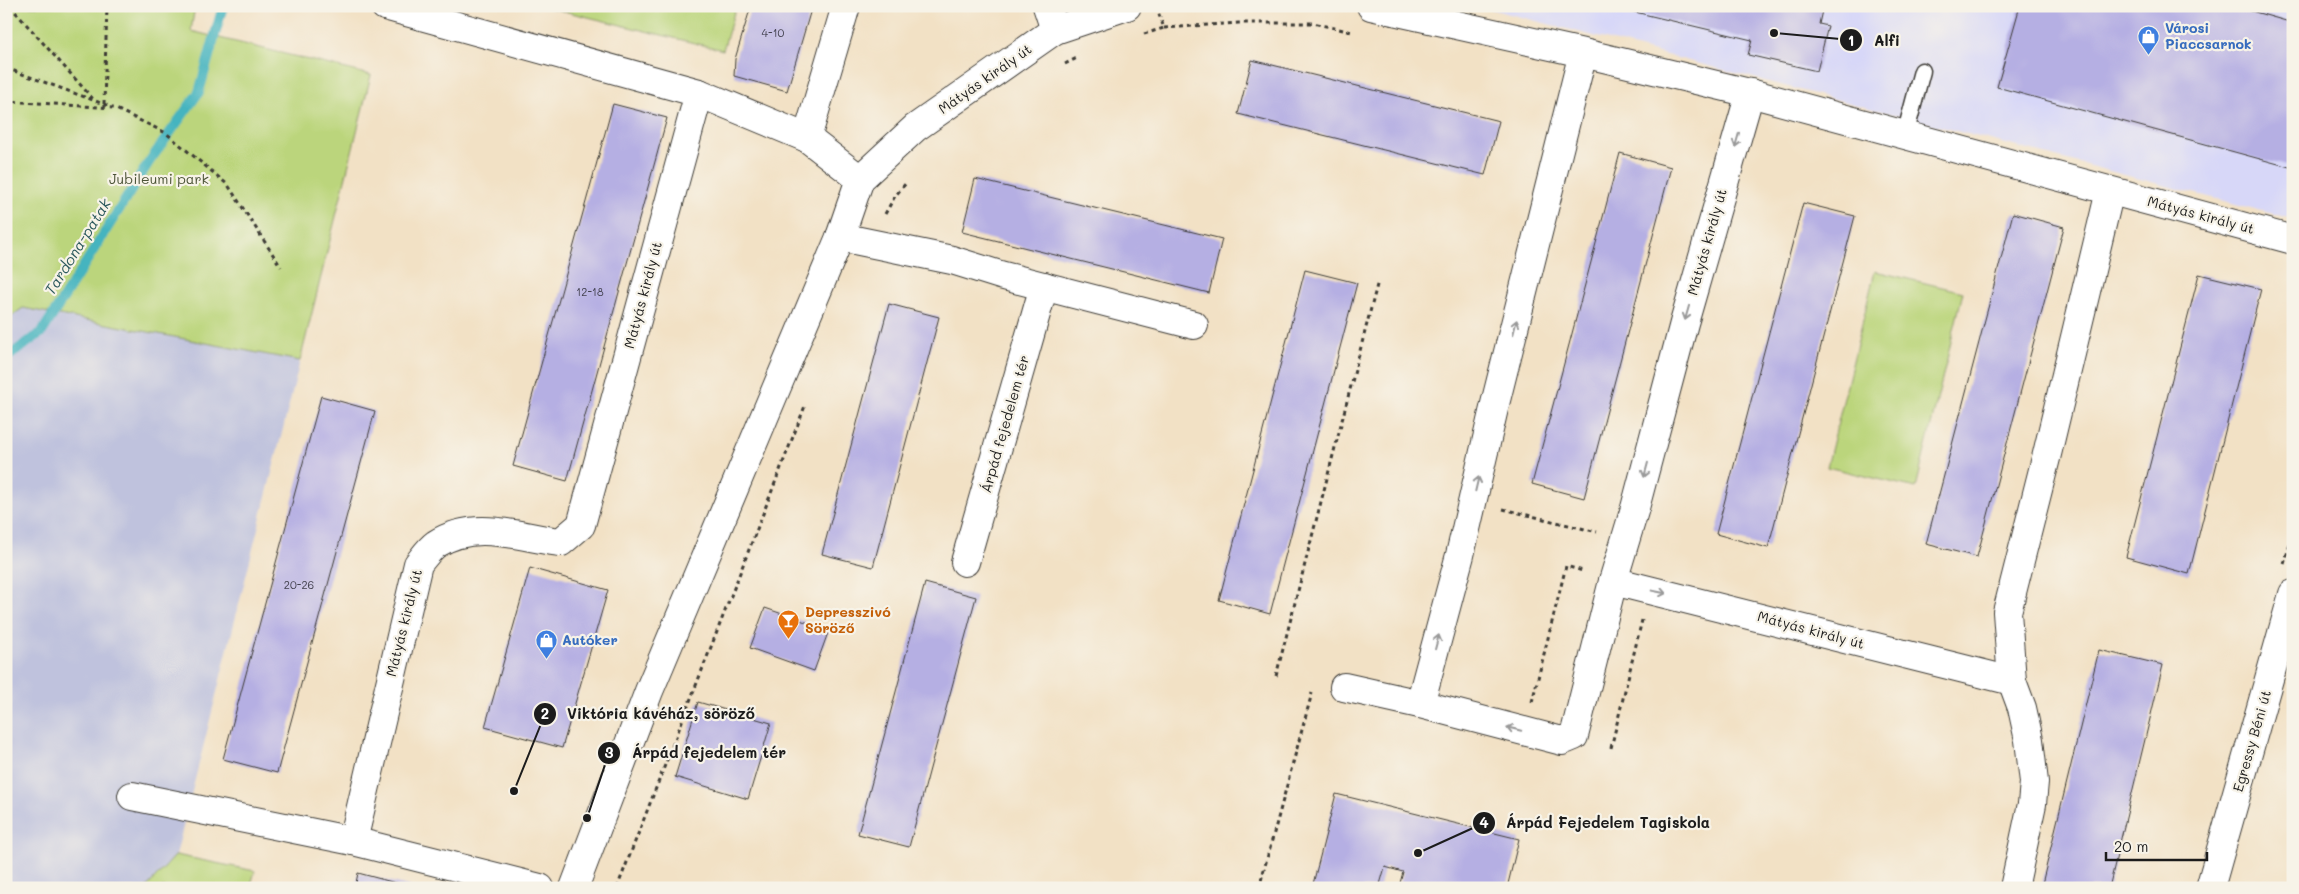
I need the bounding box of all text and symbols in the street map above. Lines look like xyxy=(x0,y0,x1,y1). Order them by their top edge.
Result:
place label: Városi Piaccsarnok xyxy=(2165,18,2252,53)
shop icon: Városi Piaccsarnok xyxy=(2137,24,2161,55)
house number: 4-10 xyxy=(762,25,785,40)
callout: Alfi xyxy=(1839,25,1910,55)
text: 1 xyxy=(1848,30,1854,50)
text: Alfi xyxy=(1874,30,1900,50)
street label: Mátyás király út xyxy=(934,39,1035,118)
one-way arrow xyxy=(1731,131,1741,147)
park label: Jubileumi park xyxy=(109,169,209,188)
street label: Mátyás király út xyxy=(1682,186,1731,297)
street label: Mátyás király út xyxy=(2146,191,2257,238)
water label: Tardona-patak xyxy=(39,194,115,298)
street label: Mátyás király út xyxy=(619,239,666,350)
house number: 12-18 xyxy=(576,284,604,299)
one-way arrow xyxy=(1682,304,1692,320)
one-way arrow xyxy=(1511,319,1520,335)
street label: Árpád fejedelem tér xyxy=(976,353,1033,495)
one-way arrow xyxy=(1640,461,1650,477)
one-way arrow xyxy=(1473,477,1482,493)
street label: Mátyás király út xyxy=(381,567,426,679)
house number: 20-26 xyxy=(284,577,314,592)
one-way arrow xyxy=(1650,588,1666,597)
place label: Depresszivó Söröző xyxy=(805,602,891,637)
street label: Mátyás király út xyxy=(1756,606,1867,653)
bar icon: Depresszivó Söröző xyxy=(777,608,801,639)
shop icon: Autóker xyxy=(534,628,558,659)
place label: Autóker xyxy=(562,630,618,649)
one-way arrow xyxy=(1432,634,1442,650)
street label: Egressy Béni út xyxy=(2228,688,2275,794)
callout: Viktória kávéház, söröző xyxy=(532,699,765,729)
text: 2 xyxy=(541,703,549,723)
text: Viktória kávéház, söröző xyxy=(567,703,755,723)
one-way arrow xyxy=(1507,723,1523,733)
callout: Árpád fejedelem tér xyxy=(597,738,795,768)
text: 3 xyxy=(604,742,614,762)
text: Árpád fejedelem tér xyxy=(632,742,786,762)
callout: Árpád Fejedelem Tagiskola xyxy=(1471,808,1720,838)
text: 4 xyxy=(1479,812,1489,832)
text: Árpád Fejedelem Tagiskola xyxy=(1506,812,1710,832)
scale bar xyxy=(2106,829,2208,861)
text: 20 m xyxy=(2114,836,2148,856)

